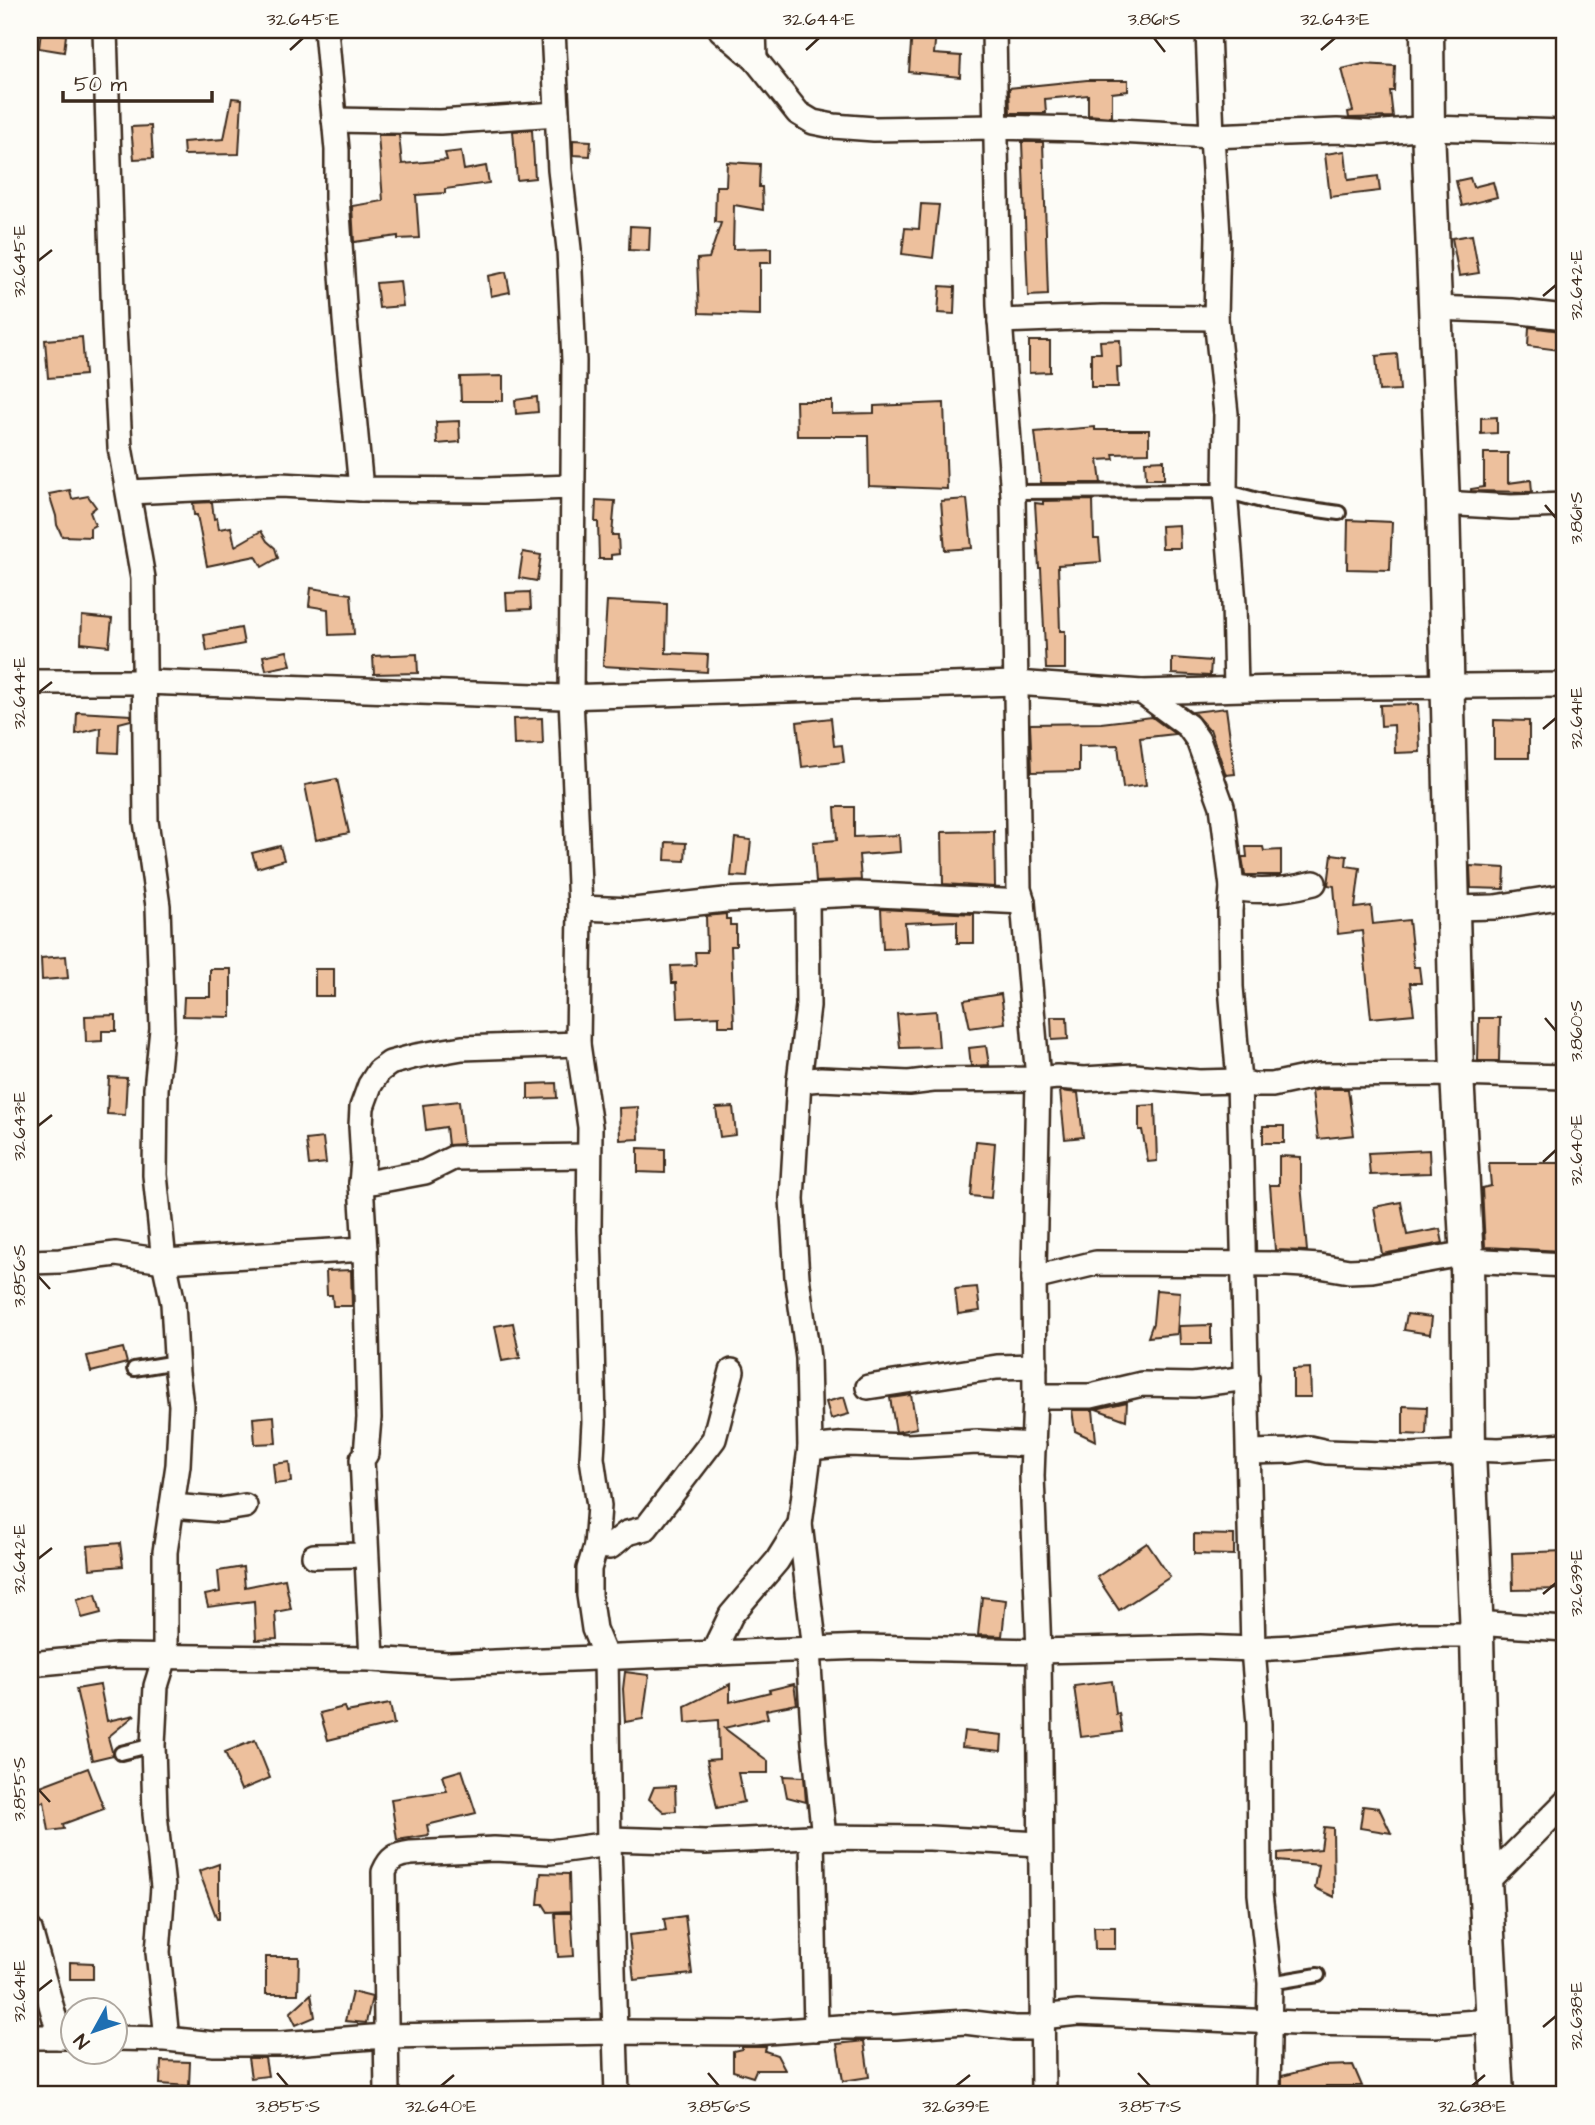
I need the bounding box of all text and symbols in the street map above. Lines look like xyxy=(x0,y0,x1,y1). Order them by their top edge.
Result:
text: 32.645°E xyxy=(267,7,340,32)
text: 32.644°E xyxy=(783,7,856,32)
text: 3.861°S xyxy=(1128,7,1180,32)
text: 32.643°E xyxy=(1300,7,1370,32)
scale bar xyxy=(63,60,212,104)
text: 50 m xyxy=(74,70,128,99)
text: 32.645°E xyxy=(7,224,32,297)
text: 32.642°E xyxy=(1564,249,1589,320)
text: 3.861°S xyxy=(1564,492,1589,544)
text: 32.644°E xyxy=(7,656,32,729)
text: 32.641°E xyxy=(1564,686,1589,749)
text: 3.860°S xyxy=(1564,1000,1589,1062)
text: 32.643°E xyxy=(7,1091,32,1161)
text: 32.640°E xyxy=(1564,1114,1589,1186)
text: 3.856°S xyxy=(7,1245,32,1307)
text: 32.642°E xyxy=(7,1523,32,1594)
text: 32.639°E xyxy=(1564,1549,1589,1617)
text: 3.855°S xyxy=(7,1757,32,1821)
text: 32.641°E xyxy=(7,1959,32,2022)
text: 32.638°E xyxy=(1564,1981,1589,2050)
north arrow xyxy=(60,1996,130,2066)
text: N xyxy=(68,2028,96,2054)
text: 3.855°S xyxy=(256,2094,320,2119)
text: 32.640°E xyxy=(405,2094,477,2119)
text: 3.856°S xyxy=(688,2094,750,2119)
text: 32.639°E xyxy=(922,2094,990,2119)
text: 3.857°S xyxy=(1119,2094,1181,2119)
text: 32.638°E xyxy=(1438,2094,1507,2119)

